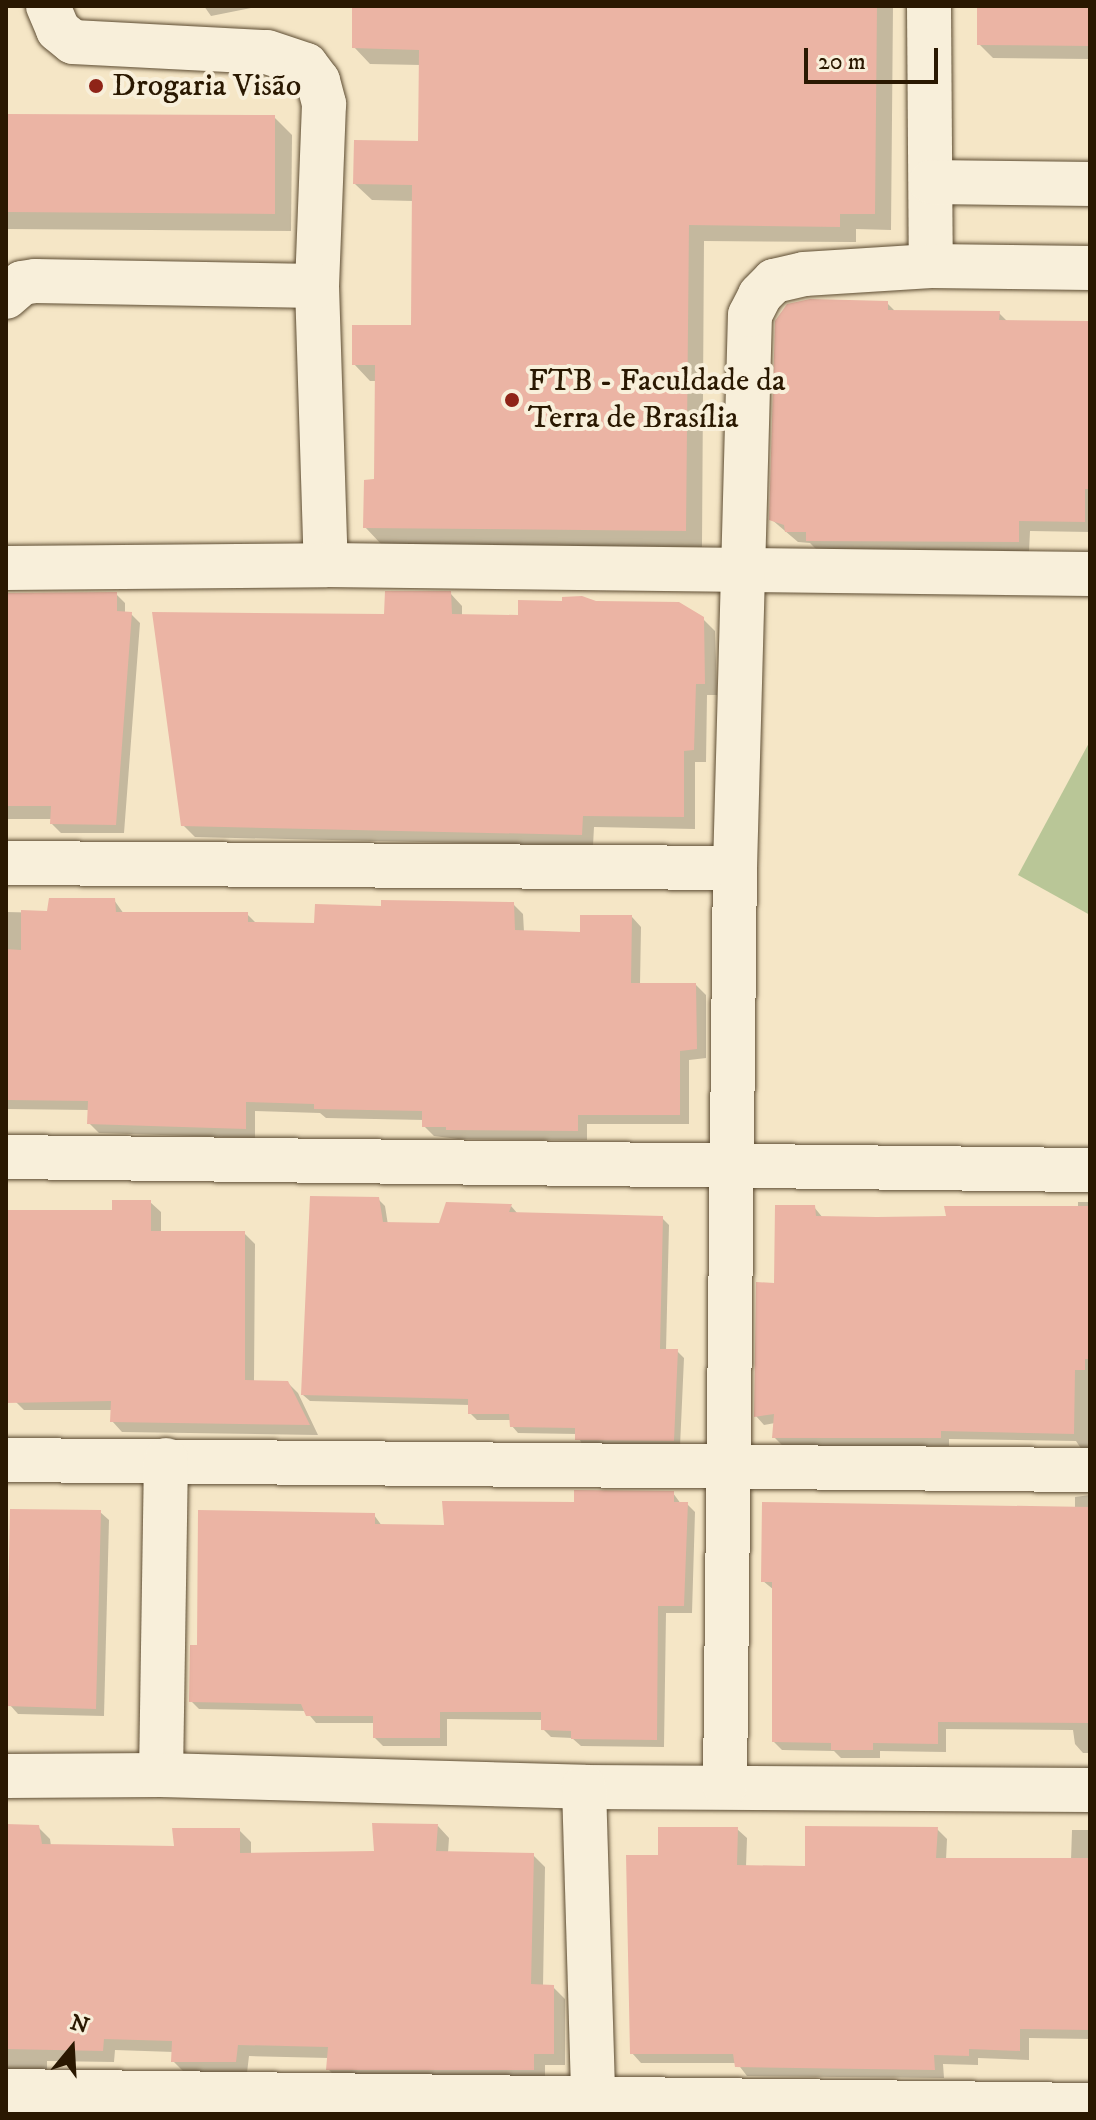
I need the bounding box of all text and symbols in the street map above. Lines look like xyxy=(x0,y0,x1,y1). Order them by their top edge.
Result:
scale bar xyxy=(808,32,942,82)
text: 20 m xyxy=(818,47,866,77)
place label: Drogaria Visão xyxy=(112,67,301,105)
marker: Drogaria Visão xyxy=(87,77,105,95)
place label: FTB - Faculdade da Terra de Brasília xyxy=(528,363,786,438)
marker: FTB - Faculdade da Terra de Brasília xyxy=(503,391,521,409)
north arrow xyxy=(32,2008,112,2088)
text: N xyxy=(67,2009,92,2040)

